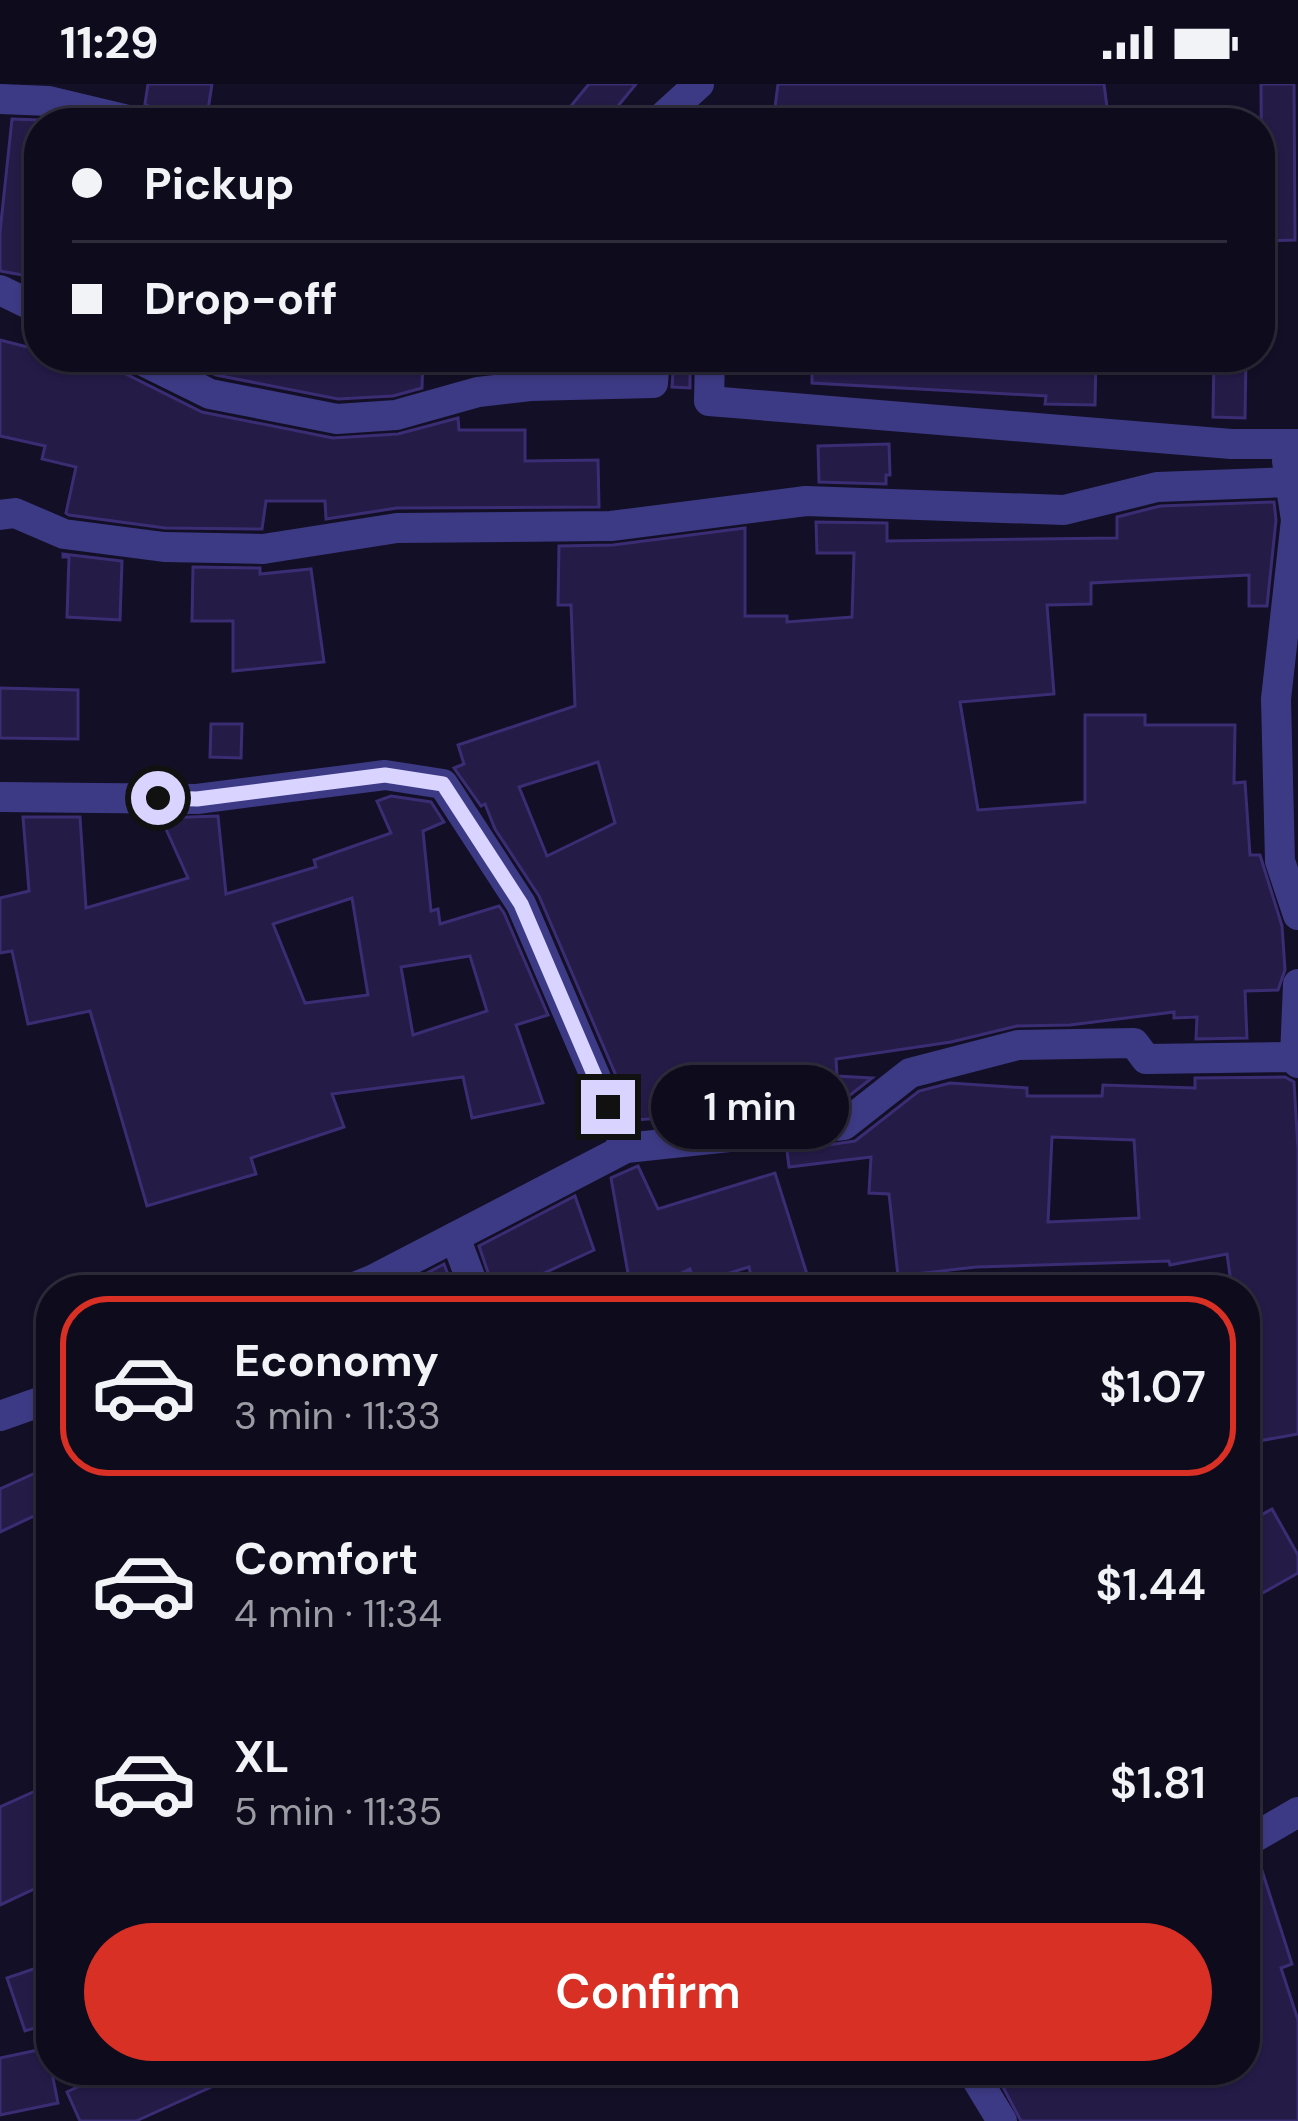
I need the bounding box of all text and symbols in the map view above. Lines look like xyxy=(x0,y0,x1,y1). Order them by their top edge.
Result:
text: 11:29 xyxy=(60,13,159,72)
text: Pickup xyxy=(144,154,294,213)
text: Drop-off xyxy=(144,269,338,328)
route start xyxy=(131,771,185,825)
callout: 1 min xyxy=(650,1065,848,1149)
route end xyxy=(581,1080,635,1134)
text: 1 min xyxy=(703,1081,797,1132)
text: Economy xyxy=(234,1331,439,1390)
icon: car xyxy=(90,1332,198,1440)
text: $1.07 xyxy=(1099,1357,1206,1416)
text: 3 min · 11:33 xyxy=(234,1390,441,1441)
text: Comfort xyxy=(234,1529,418,1588)
icon: car xyxy=(90,1530,198,1638)
text: $1.44 xyxy=(1095,1555,1206,1614)
text: 4 min · 11:34 xyxy=(234,1588,442,1639)
text: XL xyxy=(234,1727,289,1786)
icon: car xyxy=(90,1728,198,1836)
text: $1.81 xyxy=(1110,1753,1206,1812)
text: 5 min · 11:35 xyxy=(234,1786,442,1837)
button: Confirm xyxy=(84,1923,1212,2061)

